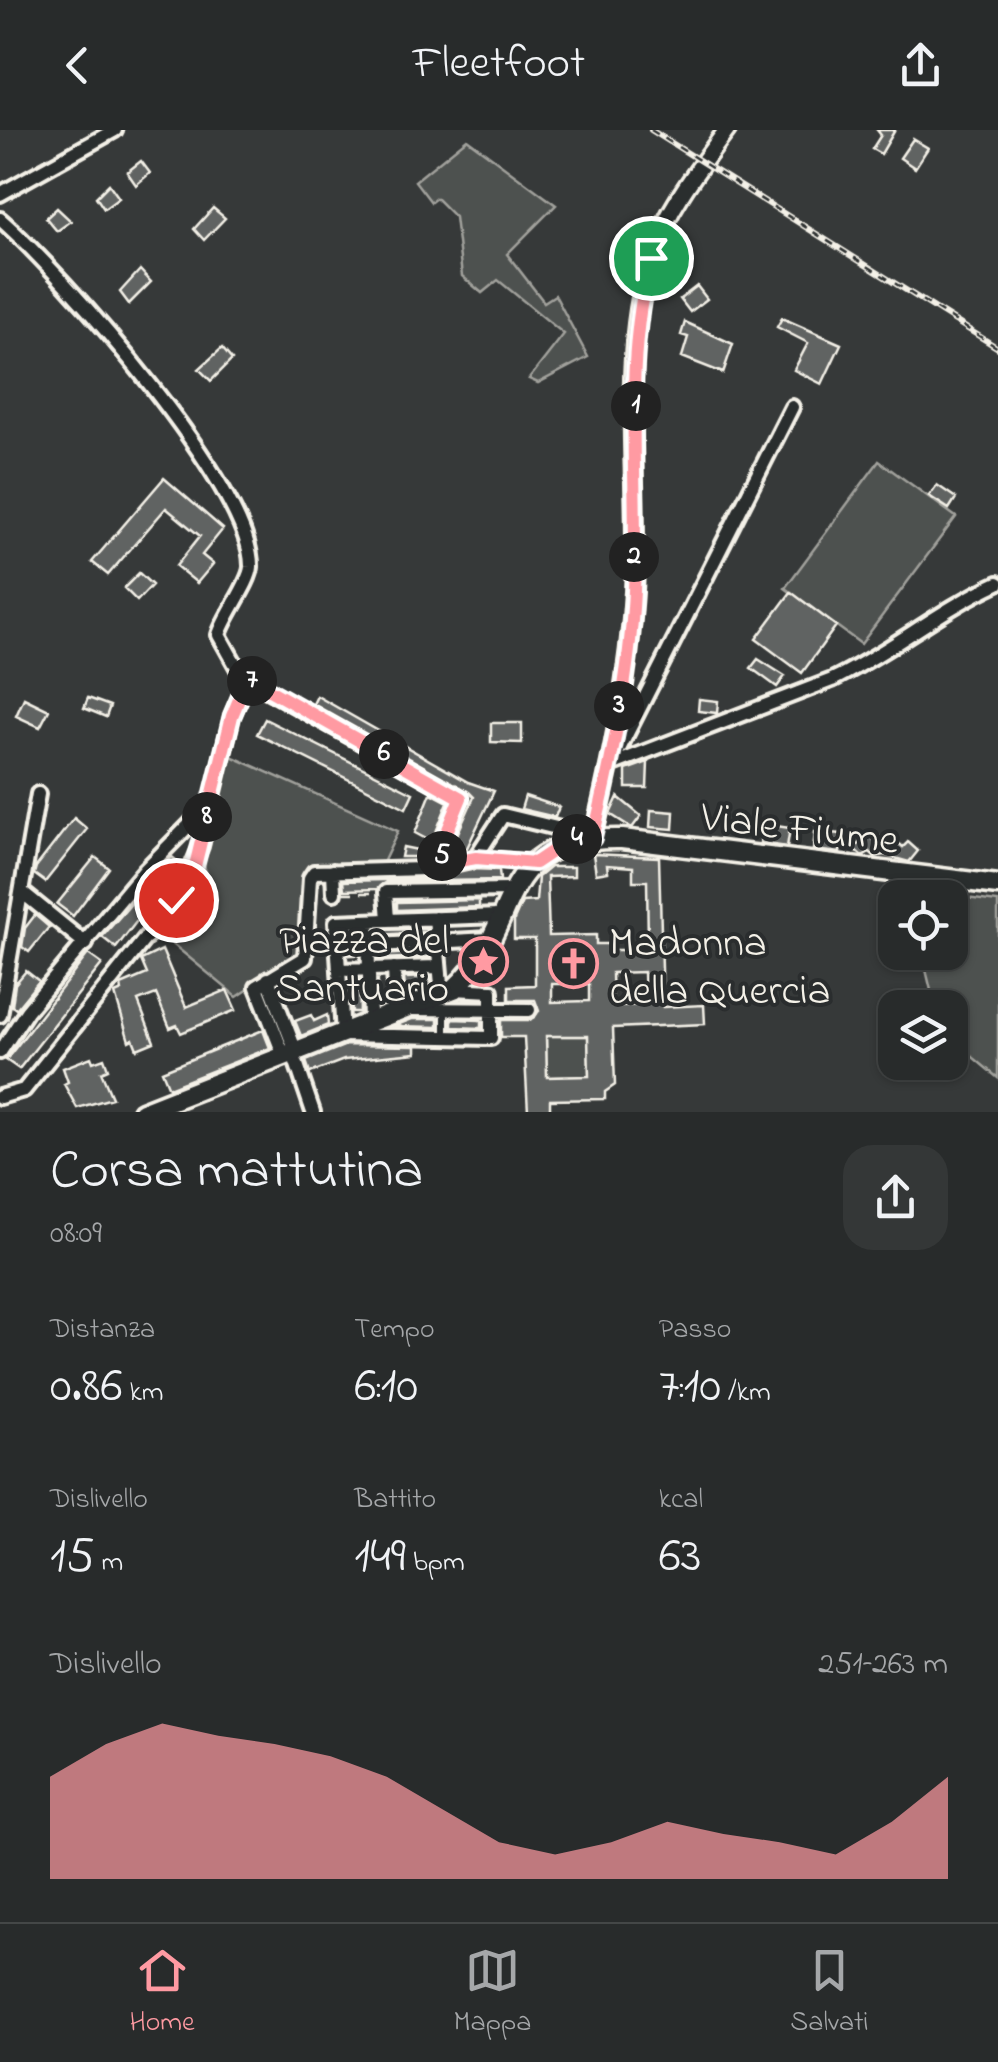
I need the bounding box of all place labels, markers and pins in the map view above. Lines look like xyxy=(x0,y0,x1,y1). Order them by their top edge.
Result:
pin xyxy=(609,216,694,301)
pin: 1 xyxy=(611,381,661,431)
pin: 2 xyxy=(609,532,659,582)
pin: 7 xyxy=(227,656,277,706)
pin: 3 xyxy=(594,681,644,731)
pin: 6 xyxy=(359,729,409,779)
pin: 8 xyxy=(182,792,232,842)
pin: 4 xyxy=(552,814,602,864)
pin: 5 xyxy=(417,831,467,881)
pin xyxy=(134,858,219,943)
place label: Piazza del Santuario xyxy=(276,912,449,1021)
place label: Madonna della Quercia xyxy=(609,914,830,1023)
place icon: Piazza del Santuario xyxy=(458,936,510,988)
church icon: Madonna della Quercia xyxy=(548,938,600,990)

